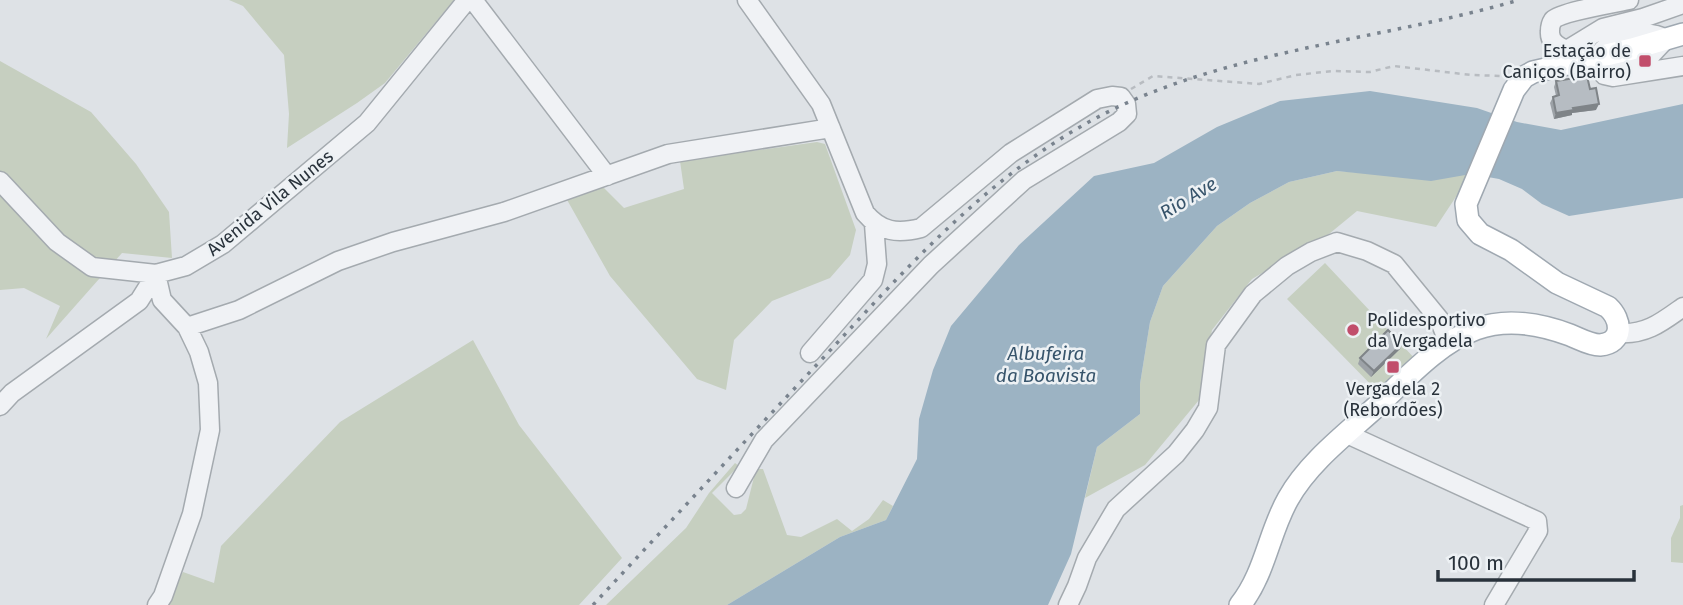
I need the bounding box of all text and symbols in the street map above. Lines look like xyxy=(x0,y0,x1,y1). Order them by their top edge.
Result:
place label: Estação de Caniços (Bairro) xyxy=(1502,40,1631,83)
marker: Estação de Caniços (Bairro) xyxy=(1637,53,1653,69)
street label: Avenida Vila Nunes xyxy=(202,145,338,261)
water label: Rio Ave xyxy=(1155,172,1221,224)
place label: Polidesportivo da Vergadela xyxy=(1367,309,1486,352)
marker: Polidesportivo da Vergadela xyxy=(1345,322,1361,338)
water label: Albufeira da Boavista xyxy=(996,342,1096,387)
marker: Vergadela 2 (Rebordões) xyxy=(1385,359,1401,375)
place label: Vergadela 2 (Rebordões) xyxy=(1343,378,1443,421)
scale bar xyxy=(1438,538,1634,582)
text: 100 m xyxy=(1448,550,1504,576)

